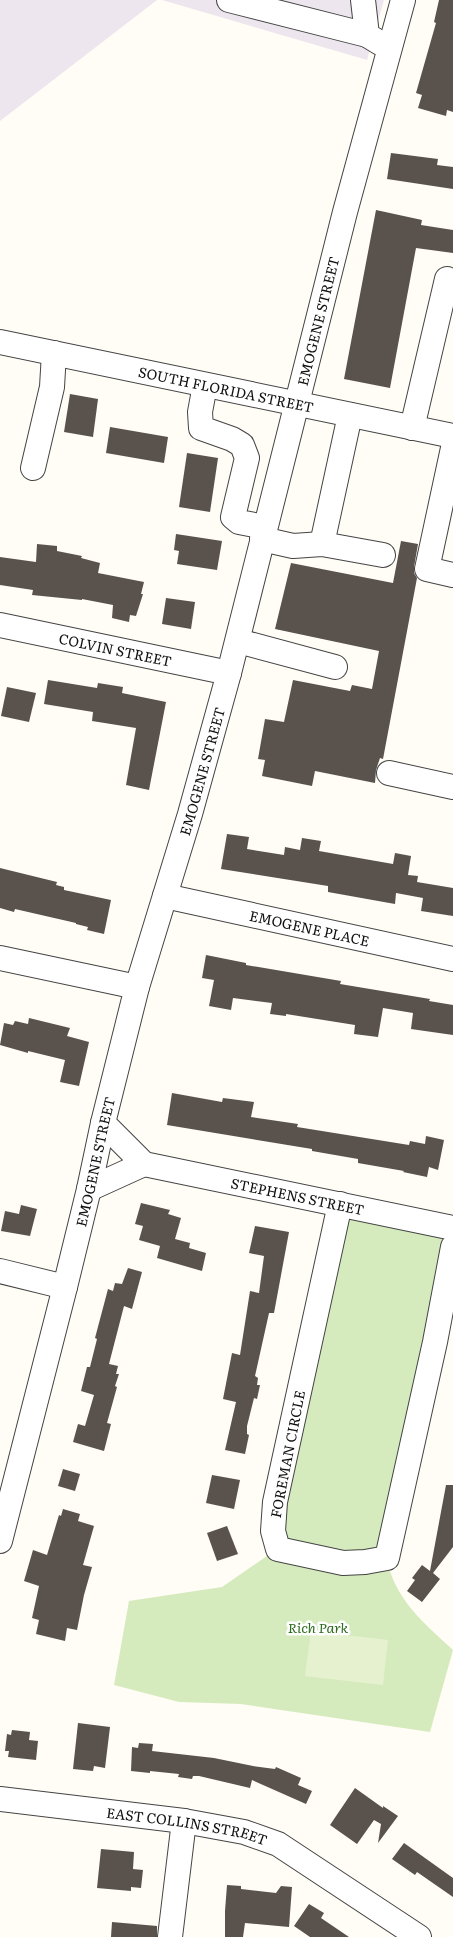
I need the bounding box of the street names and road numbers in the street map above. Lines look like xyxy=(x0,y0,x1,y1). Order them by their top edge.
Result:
street label: EMOGENE STREET xyxy=(292,254,343,388)
street label: SOUTH FLORIDA STREET xyxy=(137,361,316,417)
street label: COLVIN STREET xyxy=(57,628,174,671)
street label: EMOGENE STREET xyxy=(174,705,229,838)
street label: EMOGENE PLACE xyxy=(248,905,372,950)
street label: EMOGENE STREET xyxy=(70,1095,119,1229)
street label: STEPHENS STREET xyxy=(229,1172,366,1219)
street label: FOREMAN CIRCLE xyxy=(265,1388,309,1520)
street label: EAST COLLINS STREET xyxy=(105,1802,270,1850)

